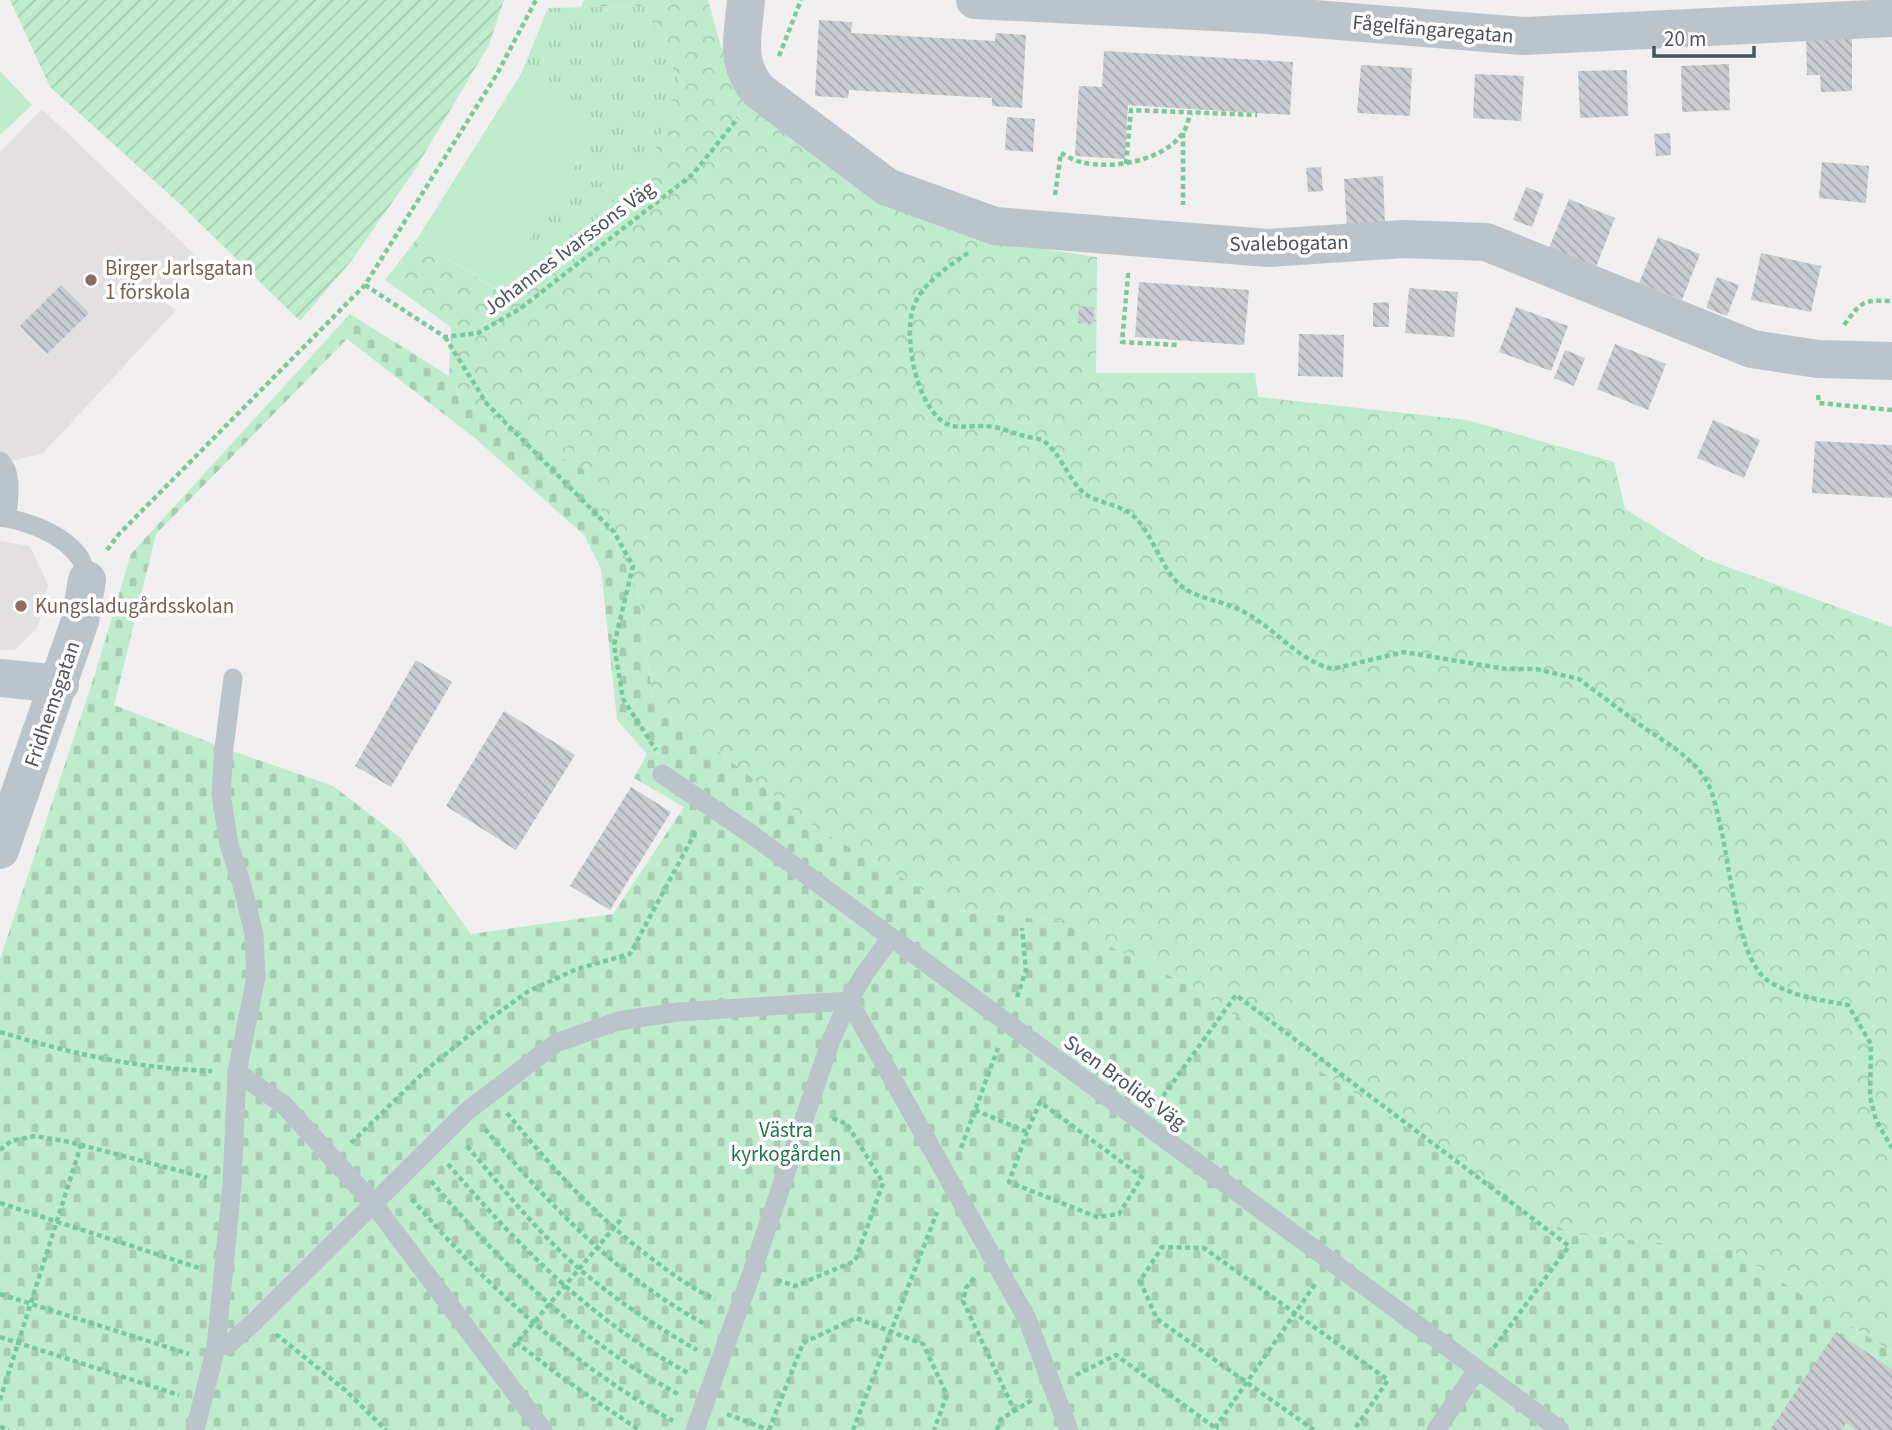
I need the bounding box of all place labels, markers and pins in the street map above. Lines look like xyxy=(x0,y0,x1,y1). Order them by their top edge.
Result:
place label: Birger Jarlsgatan 1 förskola xyxy=(105,253,253,307)
marker: Birger Jarlsgatan 1 förskola xyxy=(83,272,99,288)
place label: Kungsladugårdsskolan xyxy=(35,591,234,621)
marker: Kungsladugårdsskolan xyxy=(13,598,29,614)

